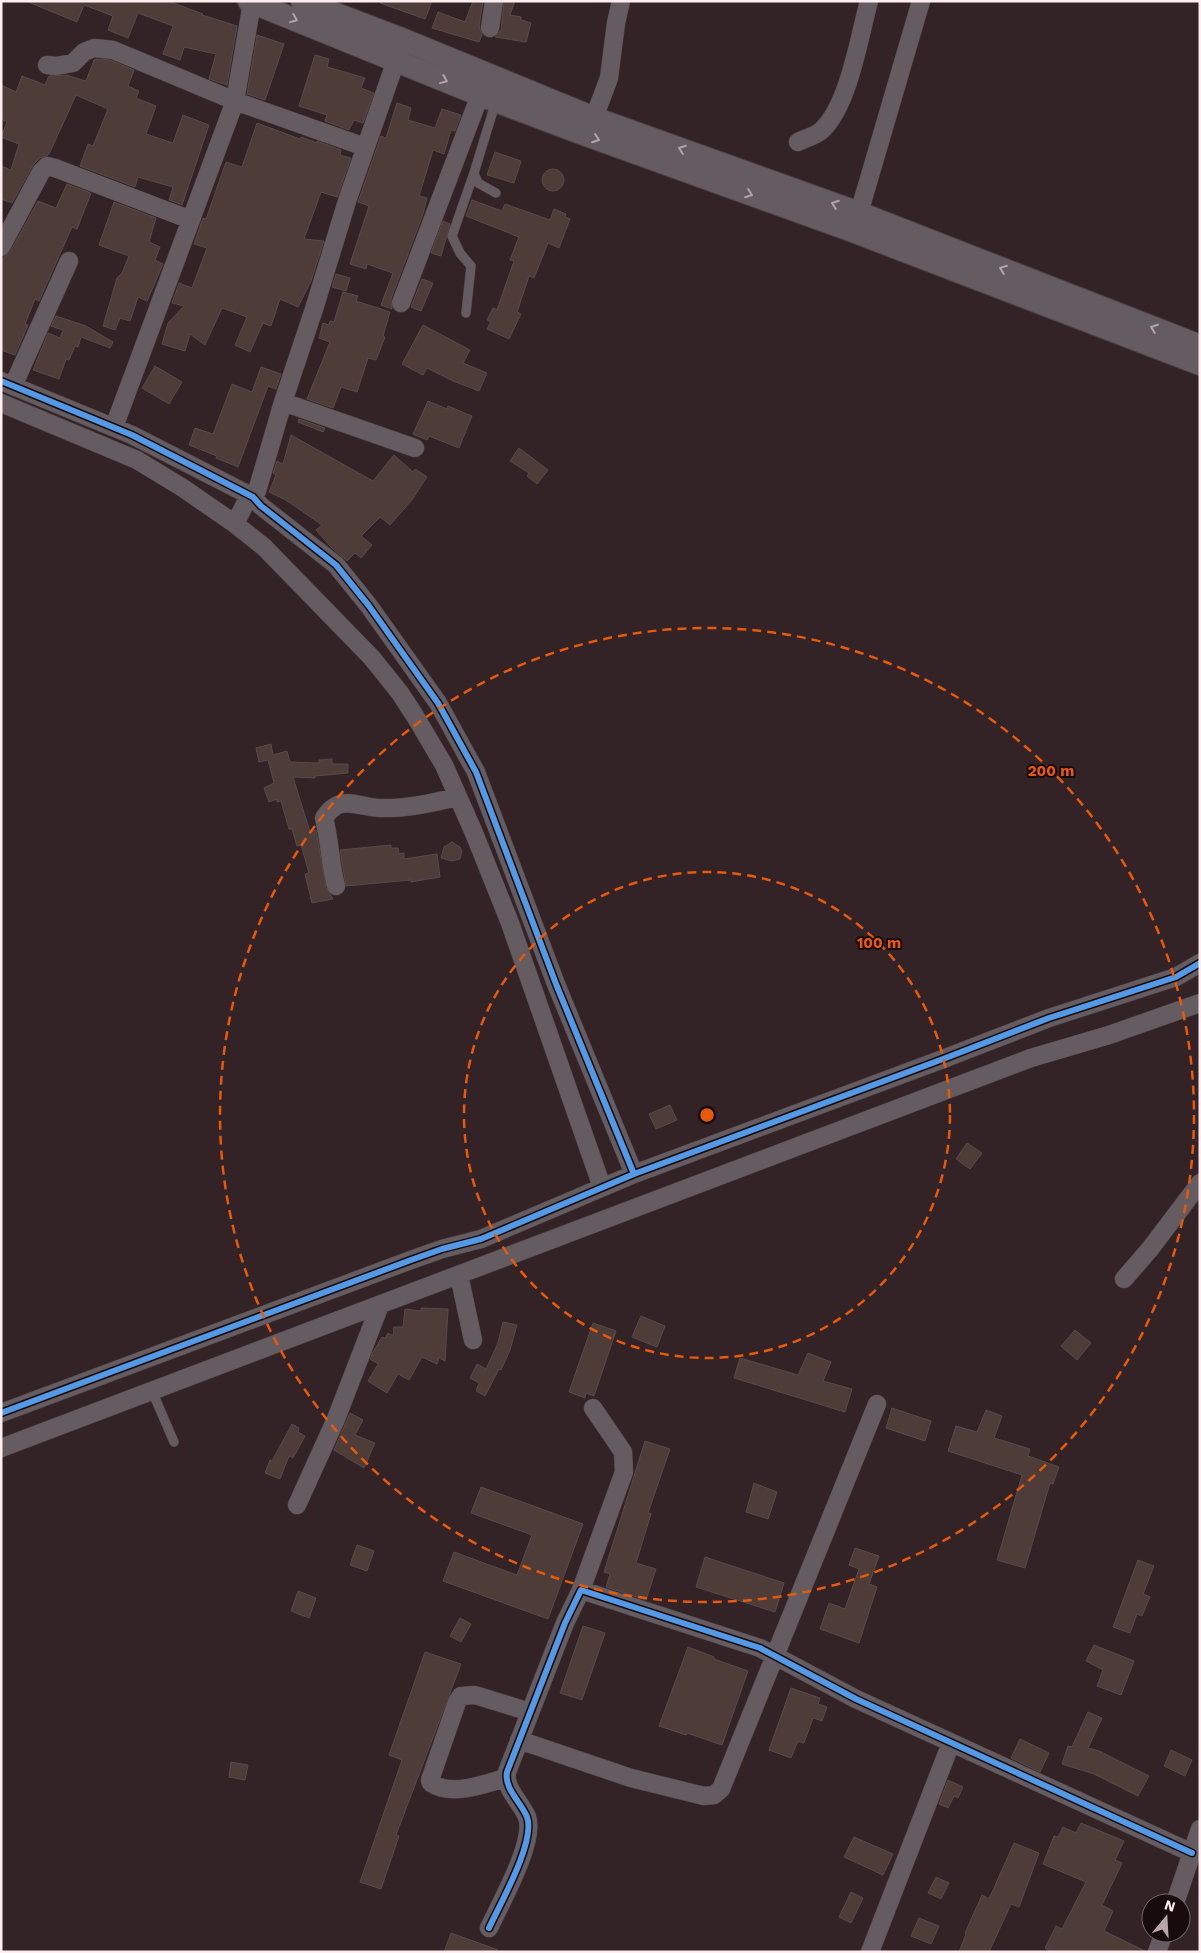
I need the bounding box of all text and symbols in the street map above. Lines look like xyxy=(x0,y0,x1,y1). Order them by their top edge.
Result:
one-way arrow xyxy=(289,13,298,24)
one-way arrow xyxy=(440,75,448,85)
one-way arrow xyxy=(591,133,600,143)
one-way arrow xyxy=(678,145,687,155)
one-way arrow xyxy=(744,188,753,198)
one-way arrow xyxy=(831,200,840,210)
one-way arrow xyxy=(999,265,1008,275)
one-way arrow xyxy=(1150,324,1159,334)
text: 200 m xyxy=(1028,762,1074,780)
text: 100 m xyxy=(857,934,901,952)
centre of rings xyxy=(698,1106,716,1124)
north arrow xyxy=(1141,1893,1191,1943)
text: N xyxy=(1163,1896,1177,1915)

